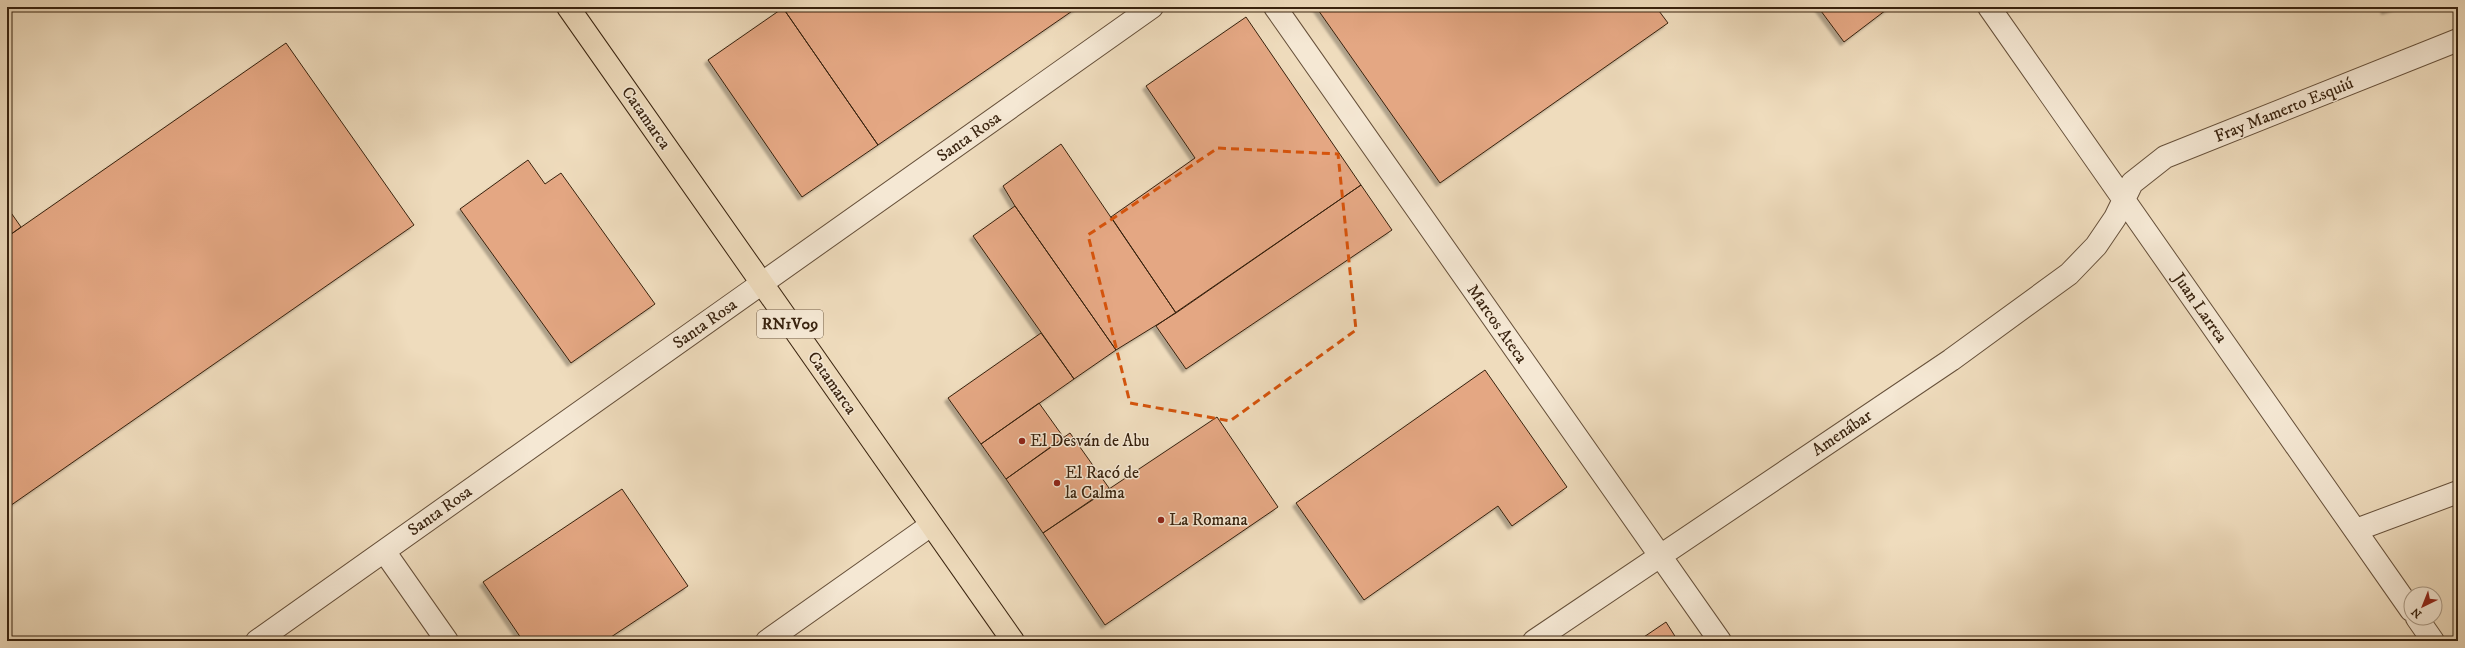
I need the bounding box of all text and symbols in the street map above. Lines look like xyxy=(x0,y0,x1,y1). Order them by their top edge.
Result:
street label: Fray Mamerto Esquiú xyxy=(2211,72,2357,148)
street label: Catamarca xyxy=(616,82,676,154)
street label: Santa Rosa xyxy=(933,106,1006,167)
street label: Juan Larrea xyxy=(2167,267,2233,348)
street label: Marcos Ateca xyxy=(1462,280,1533,369)
street label: Santa Rosa xyxy=(669,293,742,354)
road number: RN1V09 xyxy=(757,310,823,338)
street label: Catamarca xyxy=(802,347,862,419)
street label: Amenábar xyxy=(1808,404,1877,461)
place label: El Desván de Abu xyxy=(1030,430,1150,452)
marker: El Desván de Abu xyxy=(1017,436,1027,446)
place label: El Racó de la Calma xyxy=(1065,462,1139,504)
marker: El Racó de la Calma xyxy=(1052,478,1062,488)
street label: Santa Rosa xyxy=(404,480,477,541)
place label: La Romana xyxy=(1169,509,1248,531)
marker: La Romana xyxy=(1156,515,1166,525)
north arrow xyxy=(2403,586,2443,626)
text: N xyxy=(2409,604,2425,621)

